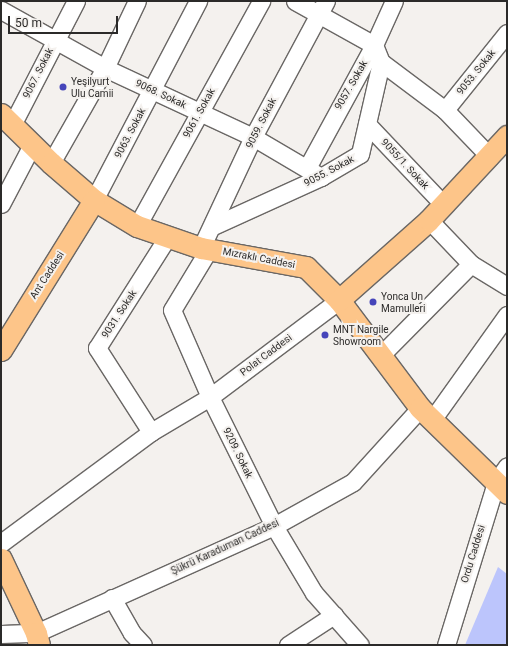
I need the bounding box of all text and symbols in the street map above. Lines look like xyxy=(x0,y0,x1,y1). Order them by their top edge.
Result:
scale bar xyxy=(10,8,120,34)
text: 50 m xyxy=(15,16,42,30)
street label: 9067. Sokak xyxy=(20,46,56,100)
street label: 9053. Sokak xyxy=(454,47,498,97)
street label: 9057. Sokak xyxy=(332,58,370,112)
place label: Yeşilyurt Ulu Camii xyxy=(71,75,113,98)
street label: 9068. Sokak xyxy=(134,77,188,111)
marker: Yeşilyurt Ulu Camii xyxy=(58,82,68,92)
street label: 9061. Sokak xyxy=(180,86,218,140)
street label: 9059. Sokak xyxy=(243,96,279,150)
street label: 9063. Sokak xyxy=(112,106,148,160)
street label: 9055/1. Sokak xyxy=(379,136,431,192)
street label: 9055. Sokak xyxy=(302,153,356,189)
street label: Mızraklı Caddesi xyxy=(222,245,296,271)
street label: Ant Caddesi xyxy=(27,249,67,301)
street label: 9031. Sokak xyxy=(99,288,139,340)
place label: Yonca Un Mamulleri xyxy=(381,290,425,314)
marker: Yonca Un Mamulleri xyxy=(368,297,378,307)
place label: MNT Nargile Showroom xyxy=(333,323,389,346)
marker: MNT Nargile Showroom xyxy=(320,330,330,340)
street label: Polat Caddesi xyxy=(238,332,294,378)
street label: 9209. Sokak xyxy=(221,426,255,480)
street label: Şükrü Karaduman Caddesi xyxy=(169,517,281,577)
street label: Ordu Caddesi xyxy=(459,524,487,584)

